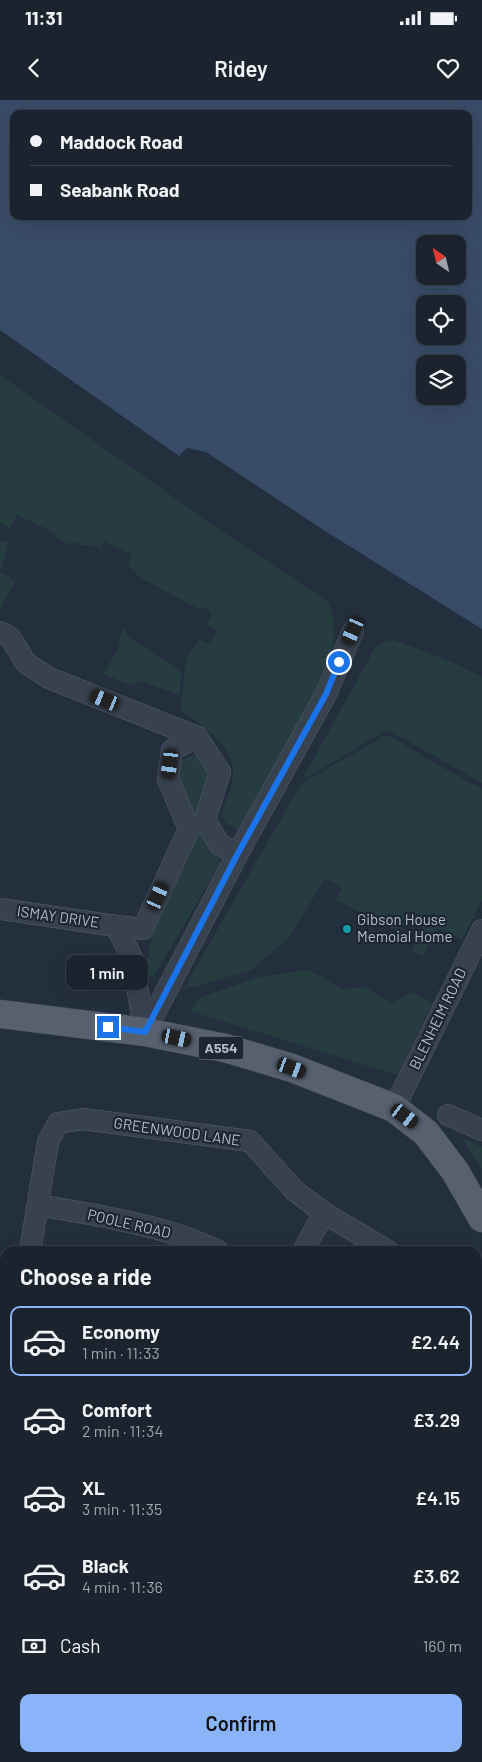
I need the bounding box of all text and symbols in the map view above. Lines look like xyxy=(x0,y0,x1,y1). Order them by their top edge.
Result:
text: 11:31 xyxy=(25,6,62,29)
icon: back xyxy=(20,54,48,82)
icon: heart xyxy=(434,54,462,82)
text: Ridey xyxy=(214,55,268,81)
text: Maddock Road xyxy=(60,130,183,153)
text: Seabank Road xyxy=(60,178,180,201)
north arrow xyxy=(416,235,466,285)
map controls xyxy=(416,235,466,405)
button: locate xyxy=(416,295,466,345)
button: layers xyxy=(416,355,466,405)
car xyxy=(340,614,365,648)
route start xyxy=(328,651,350,673)
car xyxy=(88,687,121,713)
car xyxy=(160,748,179,780)
car xyxy=(145,879,170,913)
street label: ISMAY DRIVE xyxy=(16,901,100,931)
place label: Gibson House Memoial Home xyxy=(357,910,452,945)
marker: Gibson House Memoial Home xyxy=(341,923,353,935)
callout: 1 min xyxy=(67,954,149,990)
text: 1 min xyxy=(90,963,124,982)
street label: BLENHEIM ROAD xyxy=(405,965,469,1072)
route end xyxy=(97,1016,119,1038)
car xyxy=(160,1028,193,1048)
road number: A554 xyxy=(198,1036,244,1060)
car xyxy=(275,1056,308,1080)
car xyxy=(388,1101,421,1131)
street label: GREENWOOD LANE xyxy=(113,1113,242,1149)
street label: POOLE ROAD xyxy=(86,1205,173,1241)
text: Choose a ride xyxy=(20,1263,152,1289)
icon: car xyxy=(22,1319,67,1364)
text: Economy xyxy=(82,1320,160,1343)
text: £2.44 xyxy=(411,1330,460,1353)
text: 1 min · 11:33 xyxy=(82,1343,160,1362)
icon: car xyxy=(22,1397,67,1442)
text: Comfort xyxy=(82,1398,152,1421)
text: £3.29 xyxy=(413,1408,460,1431)
text: 2 min · 11:34 xyxy=(82,1421,163,1440)
icon: car xyxy=(22,1475,67,1520)
text: XL xyxy=(82,1476,105,1499)
text: £4.15 xyxy=(415,1486,460,1509)
text: 3 min · 11:35 xyxy=(82,1499,162,1518)
icon: car xyxy=(22,1553,67,1598)
text: Black xyxy=(82,1554,129,1577)
text: £3.62 xyxy=(413,1564,460,1587)
text: 4 min · 11:36 xyxy=(82,1577,163,1596)
icon: cash xyxy=(20,1632,48,1660)
text: Cash xyxy=(60,1634,101,1657)
text: 160 m xyxy=(423,1636,462,1655)
button: Confirm xyxy=(20,1694,462,1752)

